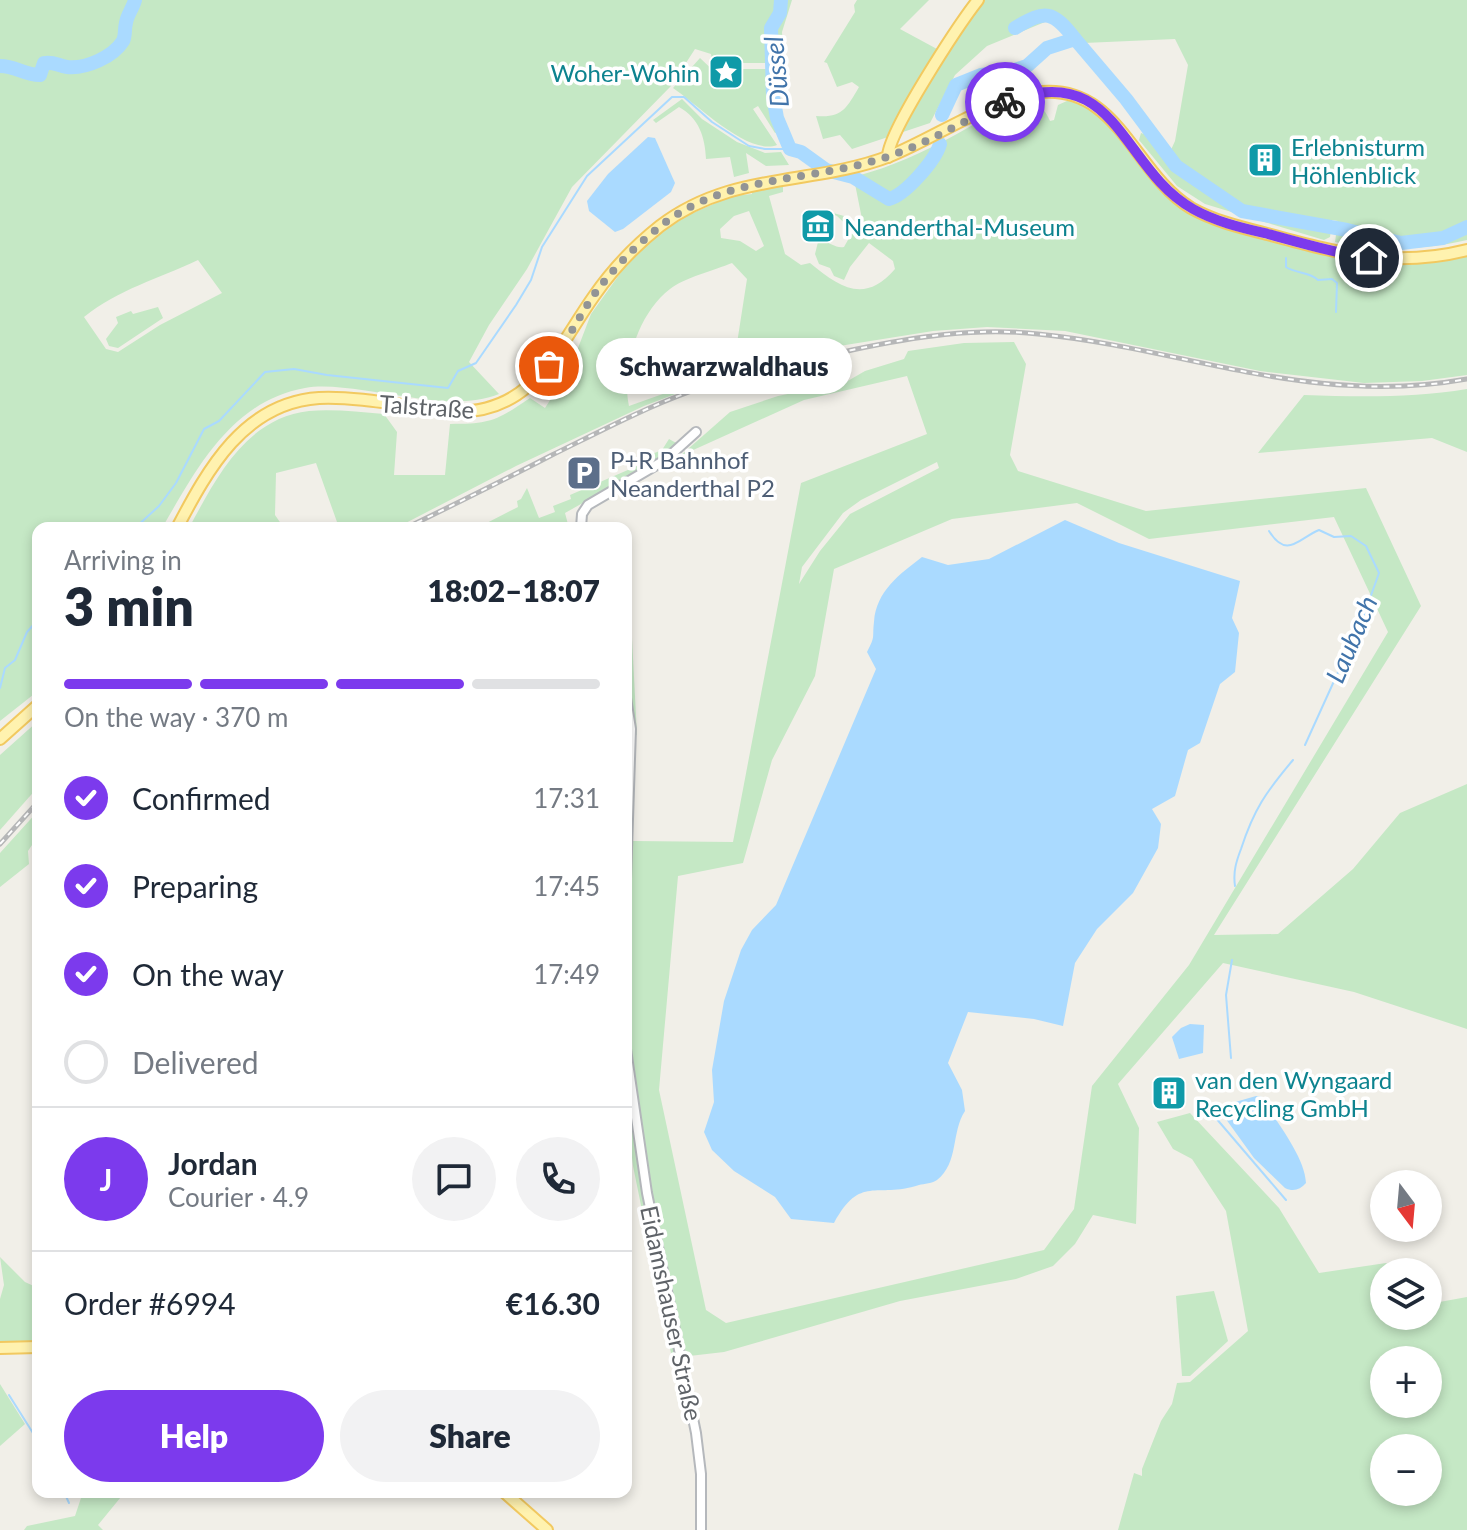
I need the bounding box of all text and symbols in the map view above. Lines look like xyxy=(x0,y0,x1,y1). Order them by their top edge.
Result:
water label: Düssel xyxy=(757,35,795,109)
place icon: Woher-Wohin xyxy=(707,53,745,91)
place label: Woher-Wohin xyxy=(550,58,700,87)
courier xyxy=(965,62,1045,142)
icon: bike xyxy=(983,80,1027,124)
place label: Erlebnisturm Höhlenblick xyxy=(1291,132,1425,189)
building icon: Erlebnisturm Höhlenblick xyxy=(1246,141,1284,179)
museum icon: Neanderthal-Museum xyxy=(799,207,837,245)
place label: Neanderthal-Museum xyxy=(844,212,1075,241)
pin xyxy=(1335,224,1403,292)
icon: home xyxy=(1347,236,1391,280)
pin xyxy=(515,332,583,400)
callout: Schwarzwaldhaus xyxy=(597,338,853,394)
icon: bag xyxy=(527,344,571,388)
text: Schwarzwaldhaus xyxy=(619,350,829,382)
street label: Talstraße xyxy=(379,388,475,424)
place label: P+R Bahnhof Neanderthal P2 xyxy=(610,445,775,502)
parking icon: P+R Bahnhof Neanderthal P2 xyxy=(565,454,603,492)
text: Arriving in xyxy=(64,544,182,576)
text: 18:02–18:07 xyxy=(427,572,600,608)
text: 3 min xyxy=(64,575,194,637)
water label: Laubach xyxy=(1318,591,1384,687)
text: On the way · 370 m xyxy=(64,701,288,733)
icon: check xyxy=(64,776,108,820)
text: Confirmed xyxy=(132,780,271,816)
text: 17:31 xyxy=(533,782,600,814)
icon: check xyxy=(64,864,108,908)
text: Preparing xyxy=(132,868,258,904)
text: 17:45 xyxy=(533,870,600,902)
icon: check xyxy=(64,952,108,996)
text: On the way xyxy=(132,956,284,992)
text: 17:49 xyxy=(533,958,600,990)
text: Delivered xyxy=(132,1044,259,1080)
place label: van den Wyngaard Recycling GmbH xyxy=(1195,1065,1392,1122)
building icon: van den Wyngaard Recycling GmbH xyxy=(1150,1074,1188,1112)
button: chat xyxy=(412,1137,496,1221)
button: phone xyxy=(516,1137,600,1221)
text: Jordan xyxy=(168,1145,258,1181)
text: J xyxy=(100,1161,112,1197)
north arrow xyxy=(1370,1170,1442,1242)
map controls xyxy=(1370,1170,1442,1506)
text: Courier · 4.9 xyxy=(168,1181,309,1213)
street label: Eidamshauser Straße xyxy=(635,1203,709,1423)
button: layers xyxy=(1370,1258,1442,1330)
text: Order #6994 xyxy=(64,1285,236,1321)
text: €16.30 xyxy=(506,1285,600,1321)
button: + xyxy=(1370,1346,1442,1418)
button: Help xyxy=(64,1390,324,1482)
button: Share xyxy=(340,1390,600,1482)
button: − xyxy=(1370,1434,1442,1506)

